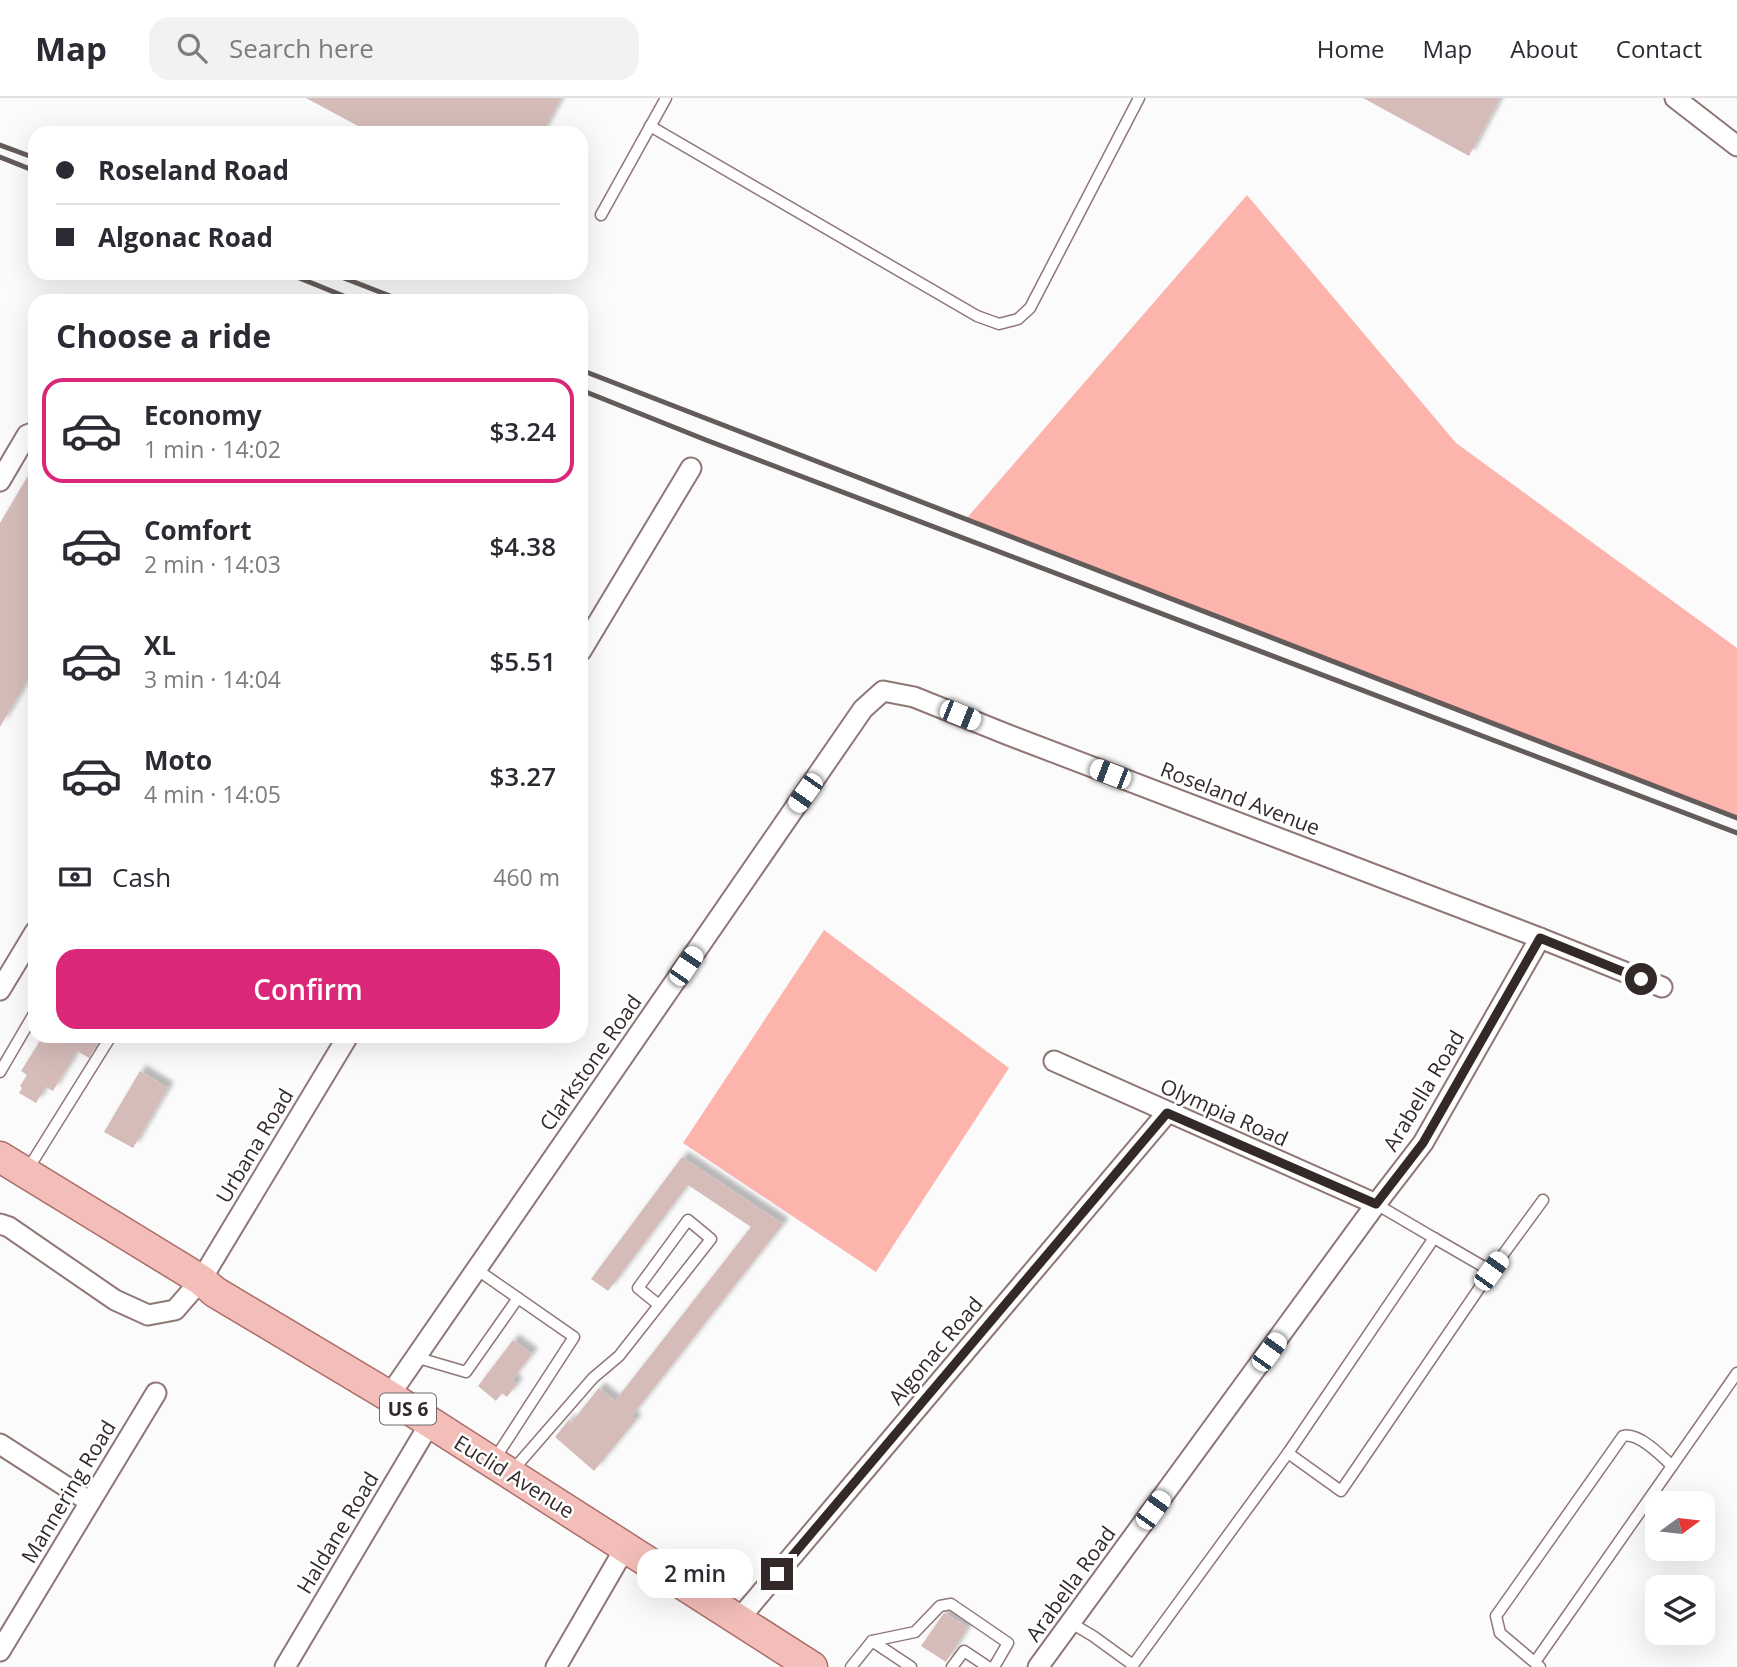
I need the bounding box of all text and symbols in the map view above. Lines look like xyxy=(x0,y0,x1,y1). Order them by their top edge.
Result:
search box xyxy=(149,17,639,80)
text: Map xyxy=(35,26,107,71)
icon: search xyxy=(173,29,211,67)
text: Search here xyxy=(229,30,374,66)
text: Home xyxy=(1317,32,1385,65)
text: Map xyxy=(1423,32,1472,65)
text: About xyxy=(1510,32,1578,65)
text: Contact xyxy=(1616,32,1702,65)
text: Roseland Road xyxy=(98,152,289,188)
text: Algonac Road xyxy=(98,219,273,255)
text: Choose a ride xyxy=(56,314,271,357)
text: Economy xyxy=(144,397,262,433)
icon: car xyxy=(60,399,123,462)
text: $3.24 xyxy=(489,413,556,449)
text: 1 min · 14:02 xyxy=(144,433,281,465)
text: Comfort xyxy=(144,512,251,548)
icon: car xyxy=(60,514,123,577)
text: $4.38 xyxy=(489,528,556,564)
text: 2 min · 14:03 xyxy=(144,548,281,580)
text: XL xyxy=(144,627,176,663)
icon: car xyxy=(60,629,123,692)
text: $5.51 xyxy=(489,643,556,679)
text: 3 min · 14:04 xyxy=(144,663,281,695)
car xyxy=(937,697,984,733)
text: Moto xyxy=(144,742,212,778)
icon: car xyxy=(60,744,123,807)
street label: Roseland Avenue xyxy=(1157,755,1324,841)
car xyxy=(1087,757,1134,791)
text: $3.27 xyxy=(489,758,556,794)
car xyxy=(785,770,826,816)
text: 4 min · 14:05 xyxy=(144,778,281,810)
icon: cash xyxy=(56,858,94,896)
text: Cash xyxy=(112,859,171,895)
text: 460 m xyxy=(493,861,560,893)
car xyxy=(666,943,707,989)
button: Confirm xyxy=(56,949,560,1029)
route start xyxy=(1625,963,1657,995)
street label: Clarkstone Road xyxy=(533,989,648,1136)
street label: Arabella Road xyxy=(1376,1025,1470,1156)
street label: Olympia Road xyxy=(1156,1071,1293,1153)
street label: Urbana Road xyxy=(209,1083,299,1208)
car xyxy=(1471,1248,1512,1294)
street label: Algonac Road xyxy=(882,1290,989,1410)
car xyxy=(1249,1329,1290,1375)
road number: US 6 xyxy=(380,1394,436,1424)
street label: Mannering Road xyxy=(14,1415,122,1568)
street label: Euclid Avenue xyxy=(449,1428,580,1524)
street label: Haldane Road xyxy=(290,1466,384,1599)
car xyxy=(1133,1487,1174,1533)
north arrow xyxy=(1645,1491,1715,1561)
map controls xyxy=(1645,1491,1715,1645)
street label: Arabella Road xyxy=(1019,1520,1121,1647)
callout: 2 min xyxy=(637,1550,752,1598)
text: 2 min xyxy=(664,1557,726,1589)
route end xyxy=(761,1558,793,1590)
button: layers xyxy=(1645,1575,1715,1645)

